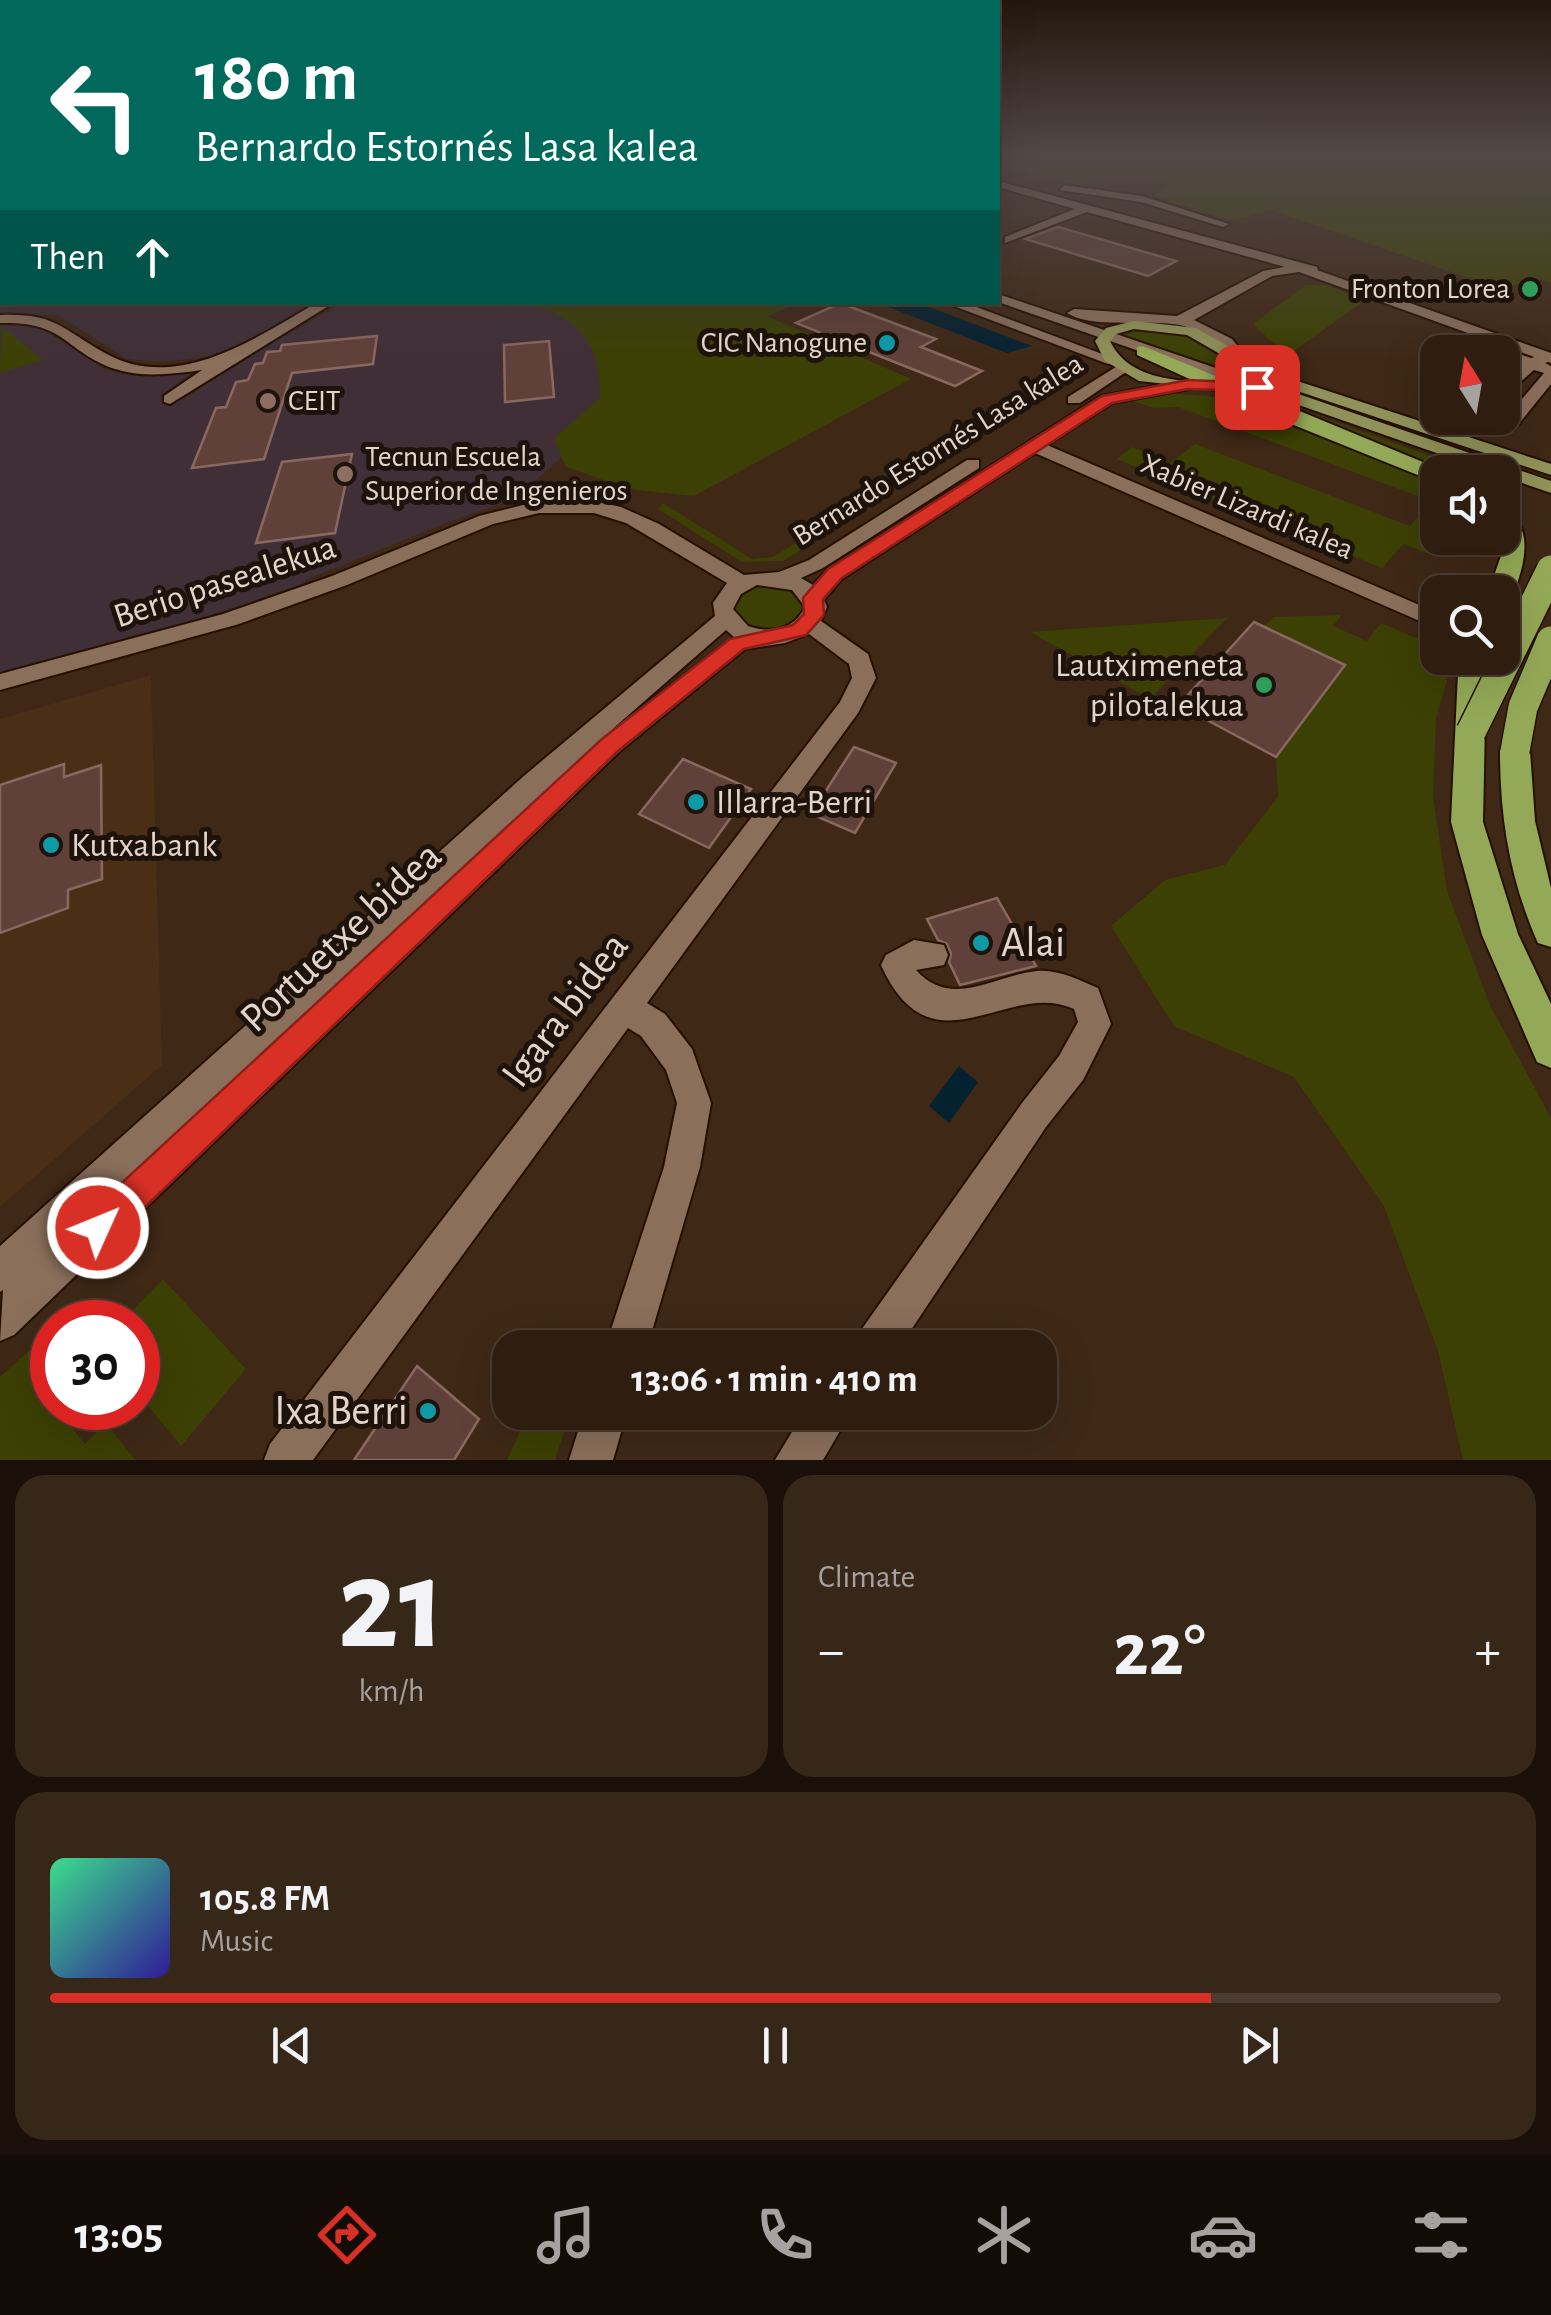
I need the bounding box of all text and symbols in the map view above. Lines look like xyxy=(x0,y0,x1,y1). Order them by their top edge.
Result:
icon: left xyxy=(30,40,160,170)
text: 180 m xyxy=(195,43,358,113)
text: Bernardo Estornés Lasa kalea xyxy=(195,125,699,170)
icon: ahead xyxy=(125,230,180,285)
text: Then xyxy=(30,239,105,277)
place label: Fronton Lorea xyxy=(1351,274,1510,304)
marker: Fronton Lorea xyxy=(1519,278,1541,300)
place label: CIC Nanogune xyxy=(701,328,867,358)
marker: CIC Nanogune xyxy=(876,332,898,354)
north arrow xyxy=(1420,335,1520,435)
map controls xyxy=(1420,335,1520,675)
pin xyxy=(1215,345,1300,430)
street label: Bernardo Estornés Lasa kalea xyxy=(788,348,1088,552)
icon: arrive xyxy=(1230,360,1285,415)
place label: CEIT xyxy=(288,386,341,416)
marker: CEIT xyxy=(257,390,279,412)
place label: Tecnun Escuela Superior de Ingenieros xyxy=(365,442,628,506)
street label: Xabier Lizardi kalea xyxy=(1136,449,1358,565)
button: sound xyxy=(1420,455,1520,555)
marker: Tecnun Escuela Superior de Ingenieros xyxy=(334,463,356,485)
street label: Berio pasealekua xyxy=(110,530,340,634)
button: search xyxy=(1420,575,1520,675)
place label: Lautximeneta pilotalekua xyxy=(1055,648,1244,723)
marker: Lautximeneta pilotalekua xyxy=(1253,674,1275,696)
place label: Illarra-Berri xyxy=(716,785,872,820)
marker: Illarra-Berri xyxy=(685,791,707,813)
place label: Kutxabank xyxy=(71,828,217,863)
marker: Kutxabank xyxy=(40,834,62,856)
street label: Portuetxe bidea xyxy=(232,834,450,1040)
place label: Alai xyxy=(1001,922,1065,964)
street label: Igara bidea xyxy=(494,925,636,1095)
marker: Alai xyxy=(970,932,992,954)
position arrow xyxy=(46,1176,150,1280)
speed limit sign: 30 xyxy=(30,1300,160,1430)
text: 13:06 · 1 min · 410 m xyxy=(631,1361,918,1399)
place label: Ixa Berri xyxy=(274,1390,408,1432)
marker: Ixa Berri xyxy=(417,1400,439,1422)
text: 21 xyxy=(337,1542,446,1672)
text: Climate xyxy=(818,1561,915,1593)
text: 22° xyxy=(1113,1614,1206,1689)
text: − xyxy=(818,1624,844,1679)
text: + xyxy=(1475,1624,1501,1679)
text: km/h xyxy=(358,1675,425,1707)
text: 105.8 FM xyxy=(200,1880,330,1918)
text: Music xyxy=(200,1925,273,1957)
icon: previous xyxy=(264,2018,319,2073)
icon: pause xyxy=(748,2018,803,2073)
icon: next xyxy=(1232,2018,1287,2073)
icon: directions xyxy=(312,2200,382,2270)
icon: music xyxy=(531,2200,601,2270)
icon: phone xyxy=(750,2200,820,2270)
icon: climate xyxy=(969,2200,1039,2270)
icon: car xyxy=(1188,2200,1258,2270)
icon: filters xyxy=(1406,2200,1476,2270)
text: 13:05 xyxy=(74,2212,163,2257)

